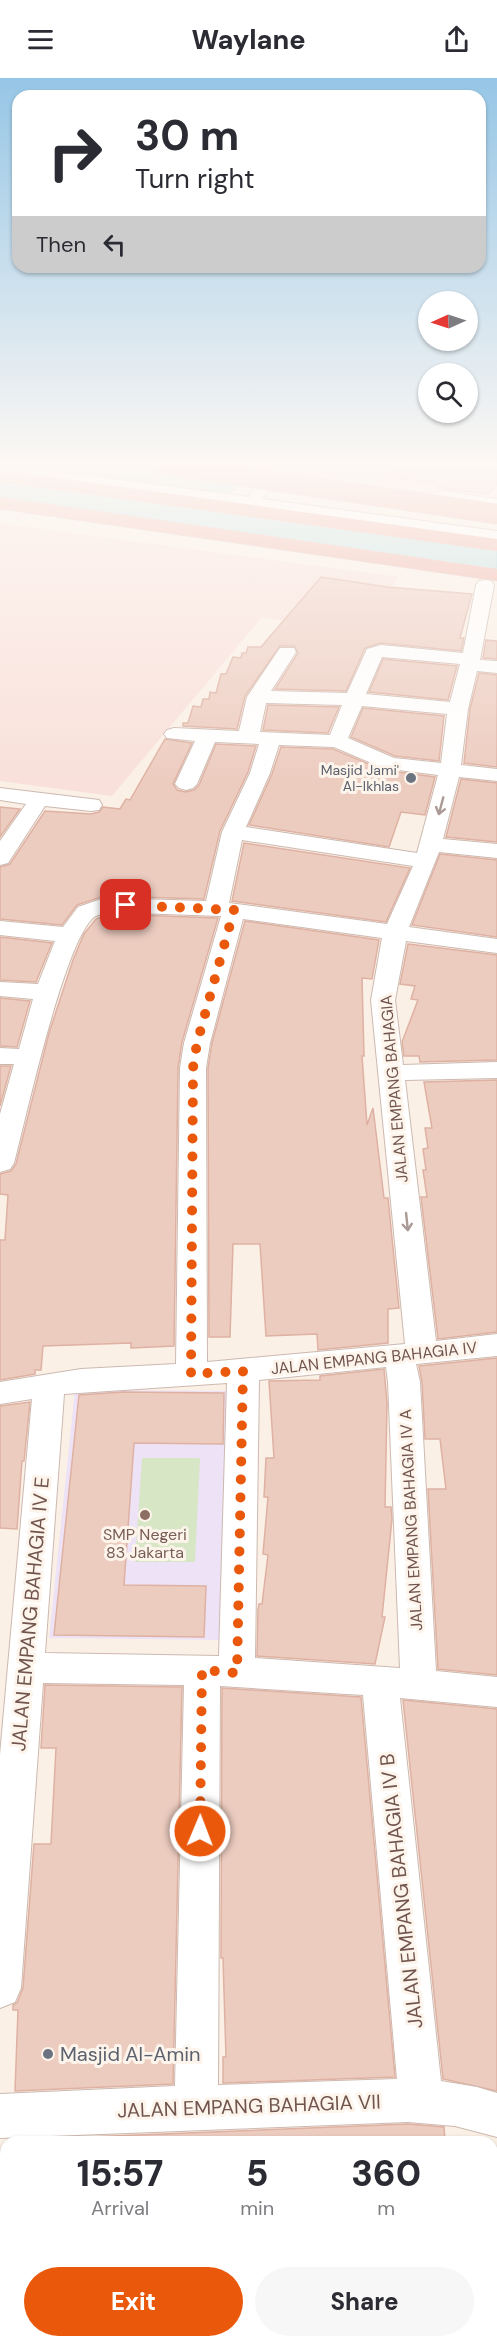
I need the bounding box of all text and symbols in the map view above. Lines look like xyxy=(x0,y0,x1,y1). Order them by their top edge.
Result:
text: Waylane xyxy=(191,22,306,57)
icon: menu xyxy=(24,23,57,56)
icon: share xyxy=(440,23,473,56)
text: 30 m xyxy=(135,108,239,163)
icon: right xyxy=(36,114,114,192)
text: Turn right xyxy=(135,161,255,196)
icon: left xyxy=(98,228,131,261)
text: Then xyxy=(36,230,86,259)
north arrow xyxy=(418,291,478,351)
map controls xyxy=(418,291,478,423)
button: search xyxy=(418,363,478,423)
place label: Masjid Jami' Al-Ikhlas xyxy=(321,761,399,795)
marker: Masjid Jami' Al-Ikhlas xyxy=(404,771,418,785)
one-way arrow xyxy=(435,797,446,816)
pin xyxy=(100,879,151,930)
icon: arrive xyxy=(109,888,142,921)
street label: JALAN EMPANG BAHAGIA xyxy=(375,994,413,1184)
one-way arrow xyxy=(402,1211,413,1231)
street label: JALAN EMPANG BAHAGIA IV xyxy=(270,1337,478,1379)
street label: JALAN EMPANG BAHAGIA IV A xyxy=(395,1408,427,1631)
street label: JALAN EMPANG BAHAGIA IV E xyxy=(5,1476,55,1752)
marker: SMP Negeri 83 Jakarta xyxy=(138,1508,152,1522)
place label: SMP Negeri 83 Jakarta xyxy=(103,1524,187,1563)
street label: JALAN EMPANG BAHAGIA IV B xyxy=(374,1752,428,2030)
position arrow xyxy=(168,1799,232,1863)
place label: Masjid Al-Amin xyxy=(60,2041,201,2067)
marker: Masjid Al-Amin xyxy=(41,2047,55,2061)
street label: JALAN EMPANG BAHAGIA VII xyxy=(117,2088,381,2124)
text: 15:57 xyxy=(77,2150,163,2197)
text: 5 xyxy=(246,2150,268,2197)
text: 360 xyxy=(351,2150,421,2197)
text: Arrival xyxy=(91,2195,149,2221)
text: min xyxy=(240,2195,274,2221)
text: m xyxy=(377,2195,395,2221)
button: Exit xyxy=(24,2267,243,2336)
button: Share xyxy=(255,2267,474,2336)

